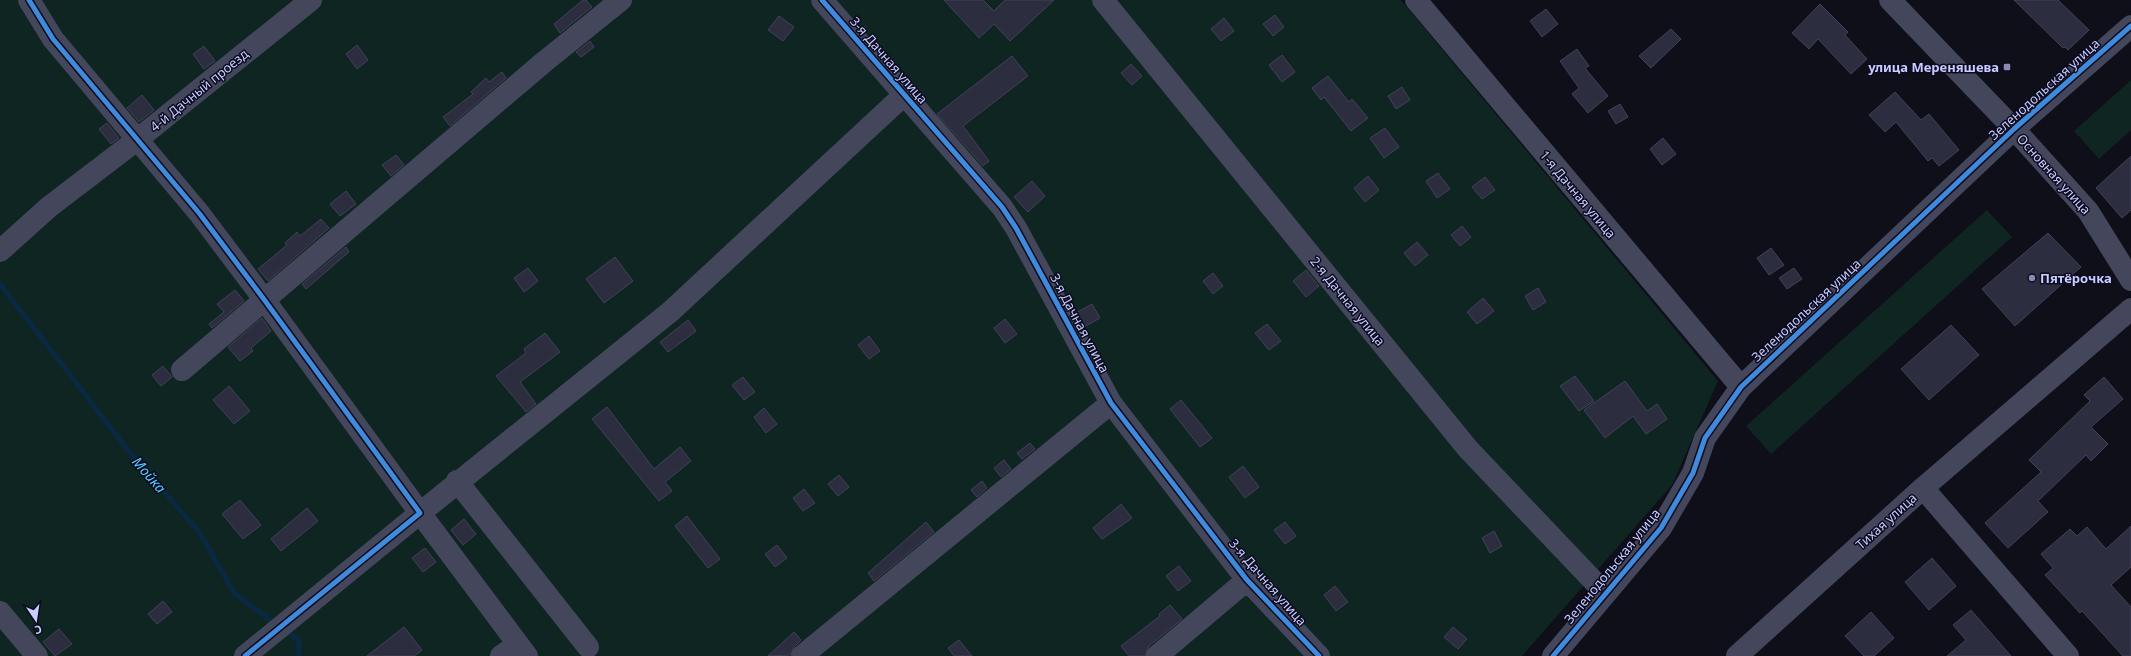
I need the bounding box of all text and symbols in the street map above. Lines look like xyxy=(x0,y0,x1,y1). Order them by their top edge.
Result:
street label: 3-я Дачная улица xyxy=(846,13,932,107)
street label: Зеленодольская улица xyxy=(1985,34,2103,144)
street label: 4-й Дачный проезд xyxy=(146,45,252,135)
place label: улица Мереняшева xyxy=(1867,58,1999,76)
marker: улица Мереняшева xyxy=(2002,62,2012,72)
street label: Основная улица xyxy=(2013,130,2095,218)
street label: 1-я Дачная улица xyxy=(1536,146,1620,242)
street label: 2-я Дачная улица xyxy=(1306,253,1390,349)
street label: Зеленодольская улица xyxy=(1747,255,1865,365)
place label: Пятёрочка xyxy=(2040,269,2112,287)
street label: 3-я Дачная улица xyxy=(1046,270,1114,376)
marker: Пятёрочка xyxy=(2027,273,2037,283)
water label: Мойка xyxy=(128,452,170,497)
street label: Тихая улица xyxy=(1852,489,1920,553)
street label: Зеленодольская улица xyxy=(1560,505,1664,627)
street label: 3-я Дачная улица xyxy=(1225,535,1311,629)
north arrow xyxy=(16,600,56,640)
text: С xyxy=(33,622,44,638)

